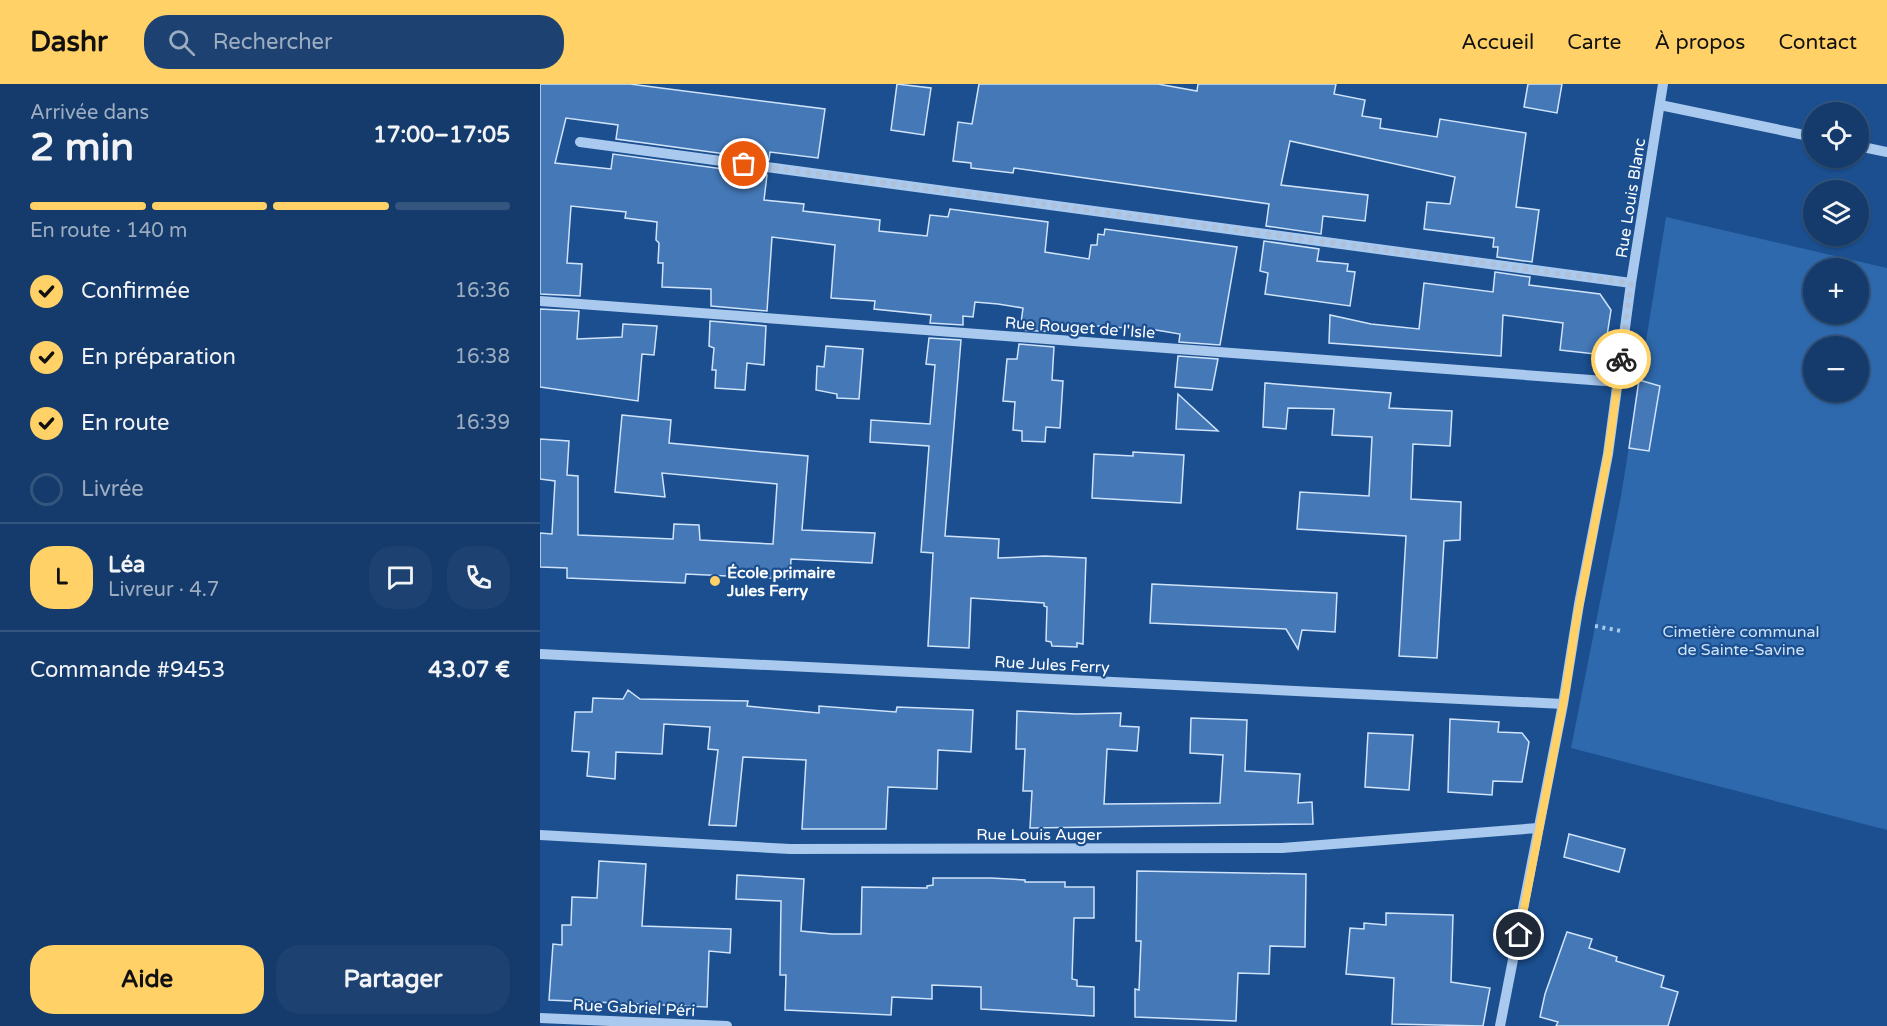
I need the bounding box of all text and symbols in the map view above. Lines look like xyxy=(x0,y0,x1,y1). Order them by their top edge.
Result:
search box xyxy=(144,15,564,69)
text: Dashr xyxy=(30,25,108,59)
icon: search xyxy=(165,26,198,59)
text: Rechercher xyxy=(213,29,333,55)
text: Accueil xyxy=(1461,30,1534,55)
text: Carte xyxy=(1567,30,1621,55)
text: À propos xyxy=(1654,30,1745,55)
text: Contact xyxy=(1778,30,1857,55)
text: Arrivée dans xyxy=(30,101,149,125)
map controls xyxy=(1803,102,1869,402)
button: locate xyxy=(1803,102,1869,168)
text: 17:00–17:05 xyxy=(373,122,510,148)
text: 2 min xyxy=(30,124,134,171)
street label: Rue Louis Blanc xyxy=(1612,137,1650,260)
pin xyxy=(718,138,769,189)
icon: bag xyxy=(727,147,760,180)
button: layers xyxy=(1803,180,1869,246)
text: En route · 140 m xyxy=(30,219,187,243)
button: + xyxy=(1803,258,1869,324)
icon: check xyxy=(30,275,63,308)
text: Confirmée xyxy=(81,278,190,304)
text: 16:36 xyxy=(455,279,510,303)
street label: Rue Rouget de l'Isle xyxy=(1004,313,1156,343)
courier xyxy=(1591,329,1651,389)
button: − xyxy=(1803,336,1869,402)
icon: check xyxy=(30,341,63,374)
icon: bike xyxy=(1605,343,1638,376)
text: En préparation xyxy=(81,344,236,370)
text: 16:38 xyxy=(455,345,510,369)
icon: check xyxy=(30,407,63,440)
text: En route xyxy=(81,410,170,436)
text: 16:39 xyxy=(455,411,510,435)
text: Livrée xyxy=(81,476,144,502)
button: chat xyxy=(369,546,432,609)
button: phone xyxy=(447,546,510,609)
text: Léa xyxy=(108,552,146,578)
place label: École primaire Jules Ferry xyxy=(726,563,835,601)
text: L xyxy=(55,564,68,590)
marker: École primaire Jules Ferry xyxy=(708,574,722,588)
text: Livreur · 4.7 xyxy=(108,578,219,602)
park label: Cimetière communal de Sainte-Savine xyxy=(1662,622,1820,660)
street label: Rue Jules Ferry xyxy=(994,652,1111,678)
text: Commande #9453 xyxy=(30,657,225,683)
text: 43.07 € xyxy=(428,657,510,683)
street label: Rue Louis Auger xyxy=(976,825,1103,845)
pin xyxy=(1493,909,1544,960)
icon: home xyxy=(1502,918,1535,951)
button: Aide xyxy=(30,945,264,1014)
button: Partager xyxy=(276,945,510,1014)
street label: Rue Gabriel Péri xyxy=(572,995,696,1021)

